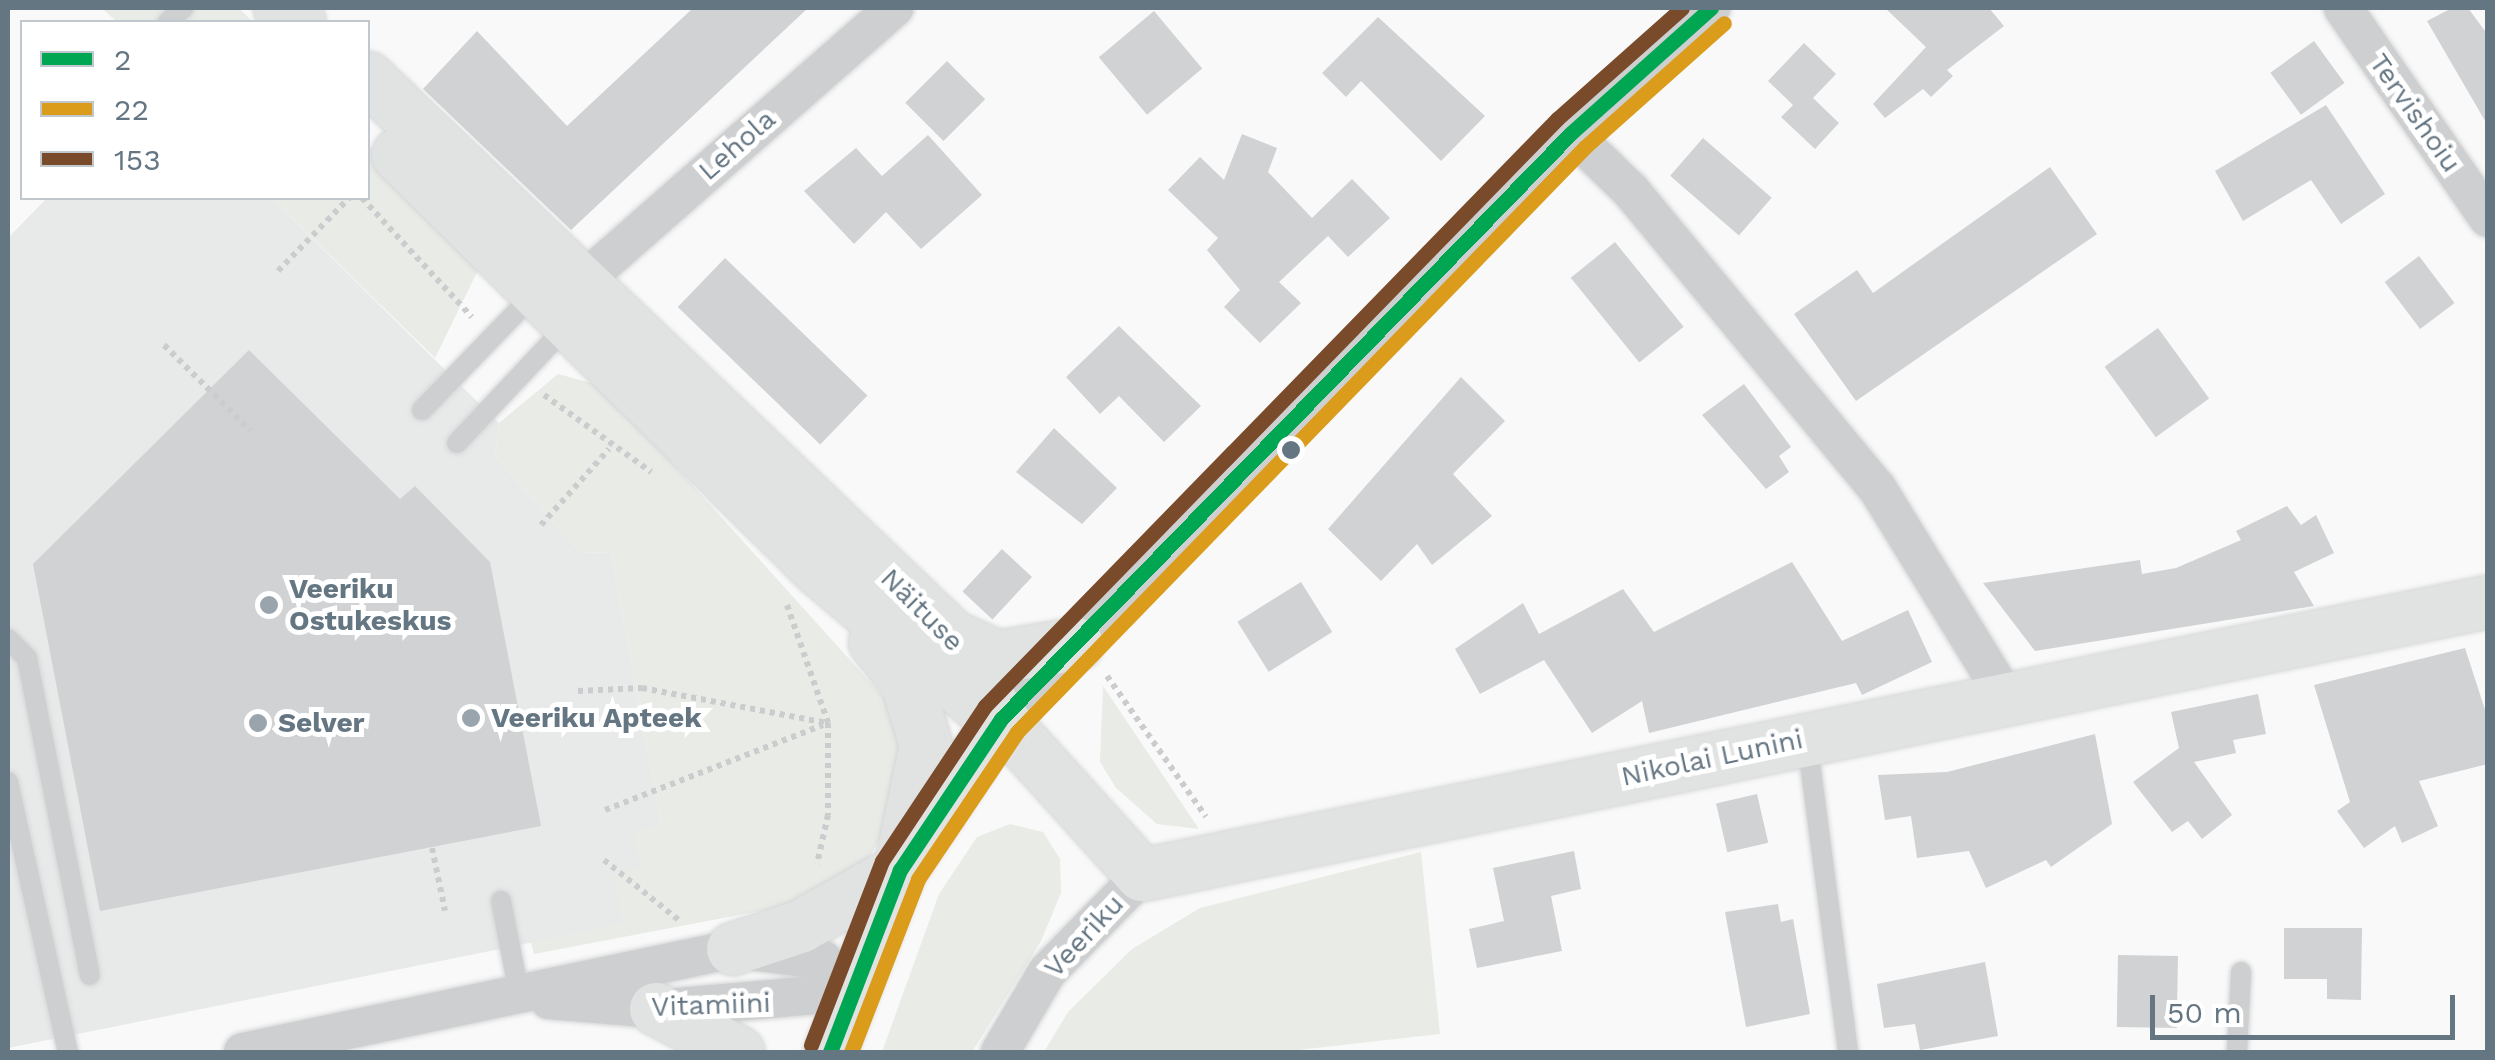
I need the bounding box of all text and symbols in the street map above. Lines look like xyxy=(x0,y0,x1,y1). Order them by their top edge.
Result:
legend xyxy=(20,20,370,200)
text: 2 xyxy=(114,42,132,77)
street label: Tervishoiu xyxy=(2362,47,2468,179)
text: 22 xyxy=(114,92,149,127)
street label: Lehola xyxy=(692,102,782,188)
text: 153 xyxy=(114,142,161,177)
unlabelled marker xyxy=(1281,440,1301,460)
street label: Näituse xyxy=(873,561,971,659)
place label: Veeriku Ostukeskus xyxy=(289,572,451,638)
marker: Veeriku Ostukeskus xyxy=(258,594,280,616)
place label: Veeriku Apteek xyxy=(491,701,702,735)
place label: Selver xyxy=(278,706,365,740)
marker: Veeriku Apteek xyxy=(460,707,482,729)
marker: Selver xyxy=(247,712,269,734)
street label: Nikolai Lunini xyxy=(1618,722,1806,794)
street label: Veeriku xyxy=(1037,888,1131,984)
scale bar xyxy=(2155,975,2460,1037)
street label: Vitamiini xyxy=(651,986,771,1024)
text: 50 m xyxy=(2167,995,2242,1030)

